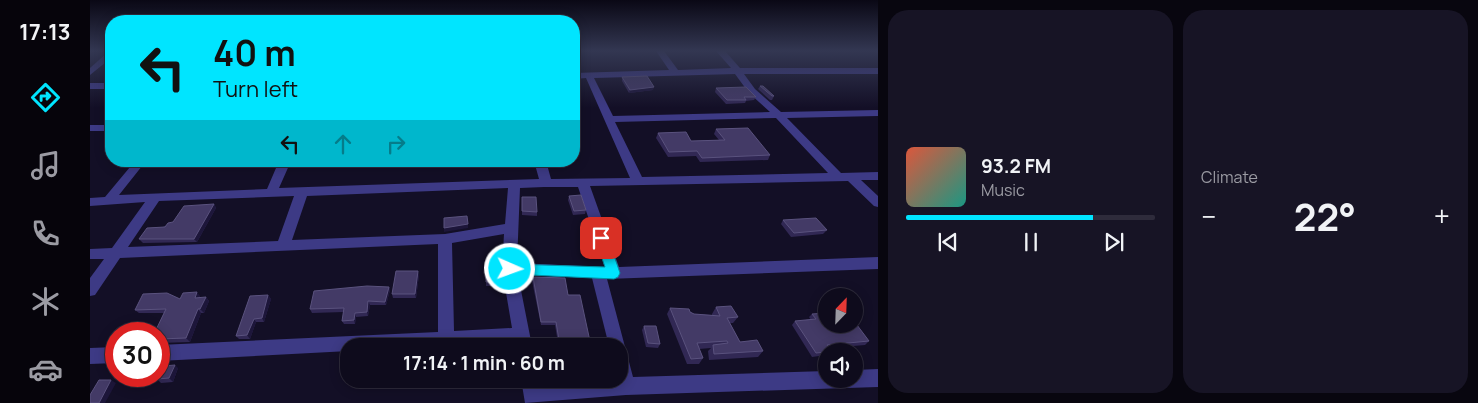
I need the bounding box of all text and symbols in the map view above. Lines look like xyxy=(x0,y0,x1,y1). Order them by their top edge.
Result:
text: 17:13 xyxy=(19,17,71,47)
text: 40 m xyxy=(213,29,296,77)
icon: left xyxy=(130,35,195,100)
text: Turn left xyxy=(213,74,298,104)
icon: directions xyxy=(28,80,63,115)
icon: left xyxy=(276,130,304,158)
icon: ahead xyxy=(329,130,357,158)
icon: right xyxy=(382,130,410,158)
icon: music xyxy=(28,148,63,183)
text: 93.2 FM xyxy=(981,153,1051,179)
text: Climate xyxy=(1201,166,1258,188)
text: Music xyxy=(981,179,1025,201)
text: 22° xyxy=(1294,190,1356,242)
text: − xyxy=(1201,197,1216,235)
text: + xyxy=(1434,197,1450,235)
icon: phone xyxy=(28,216,63,251)
pin xyxy=(580,217,622,259)
icon: arrive xyxy=(587,224,615,252)
icon: previous xyxy=(934,228,962,256)
icon: pause xyxy=(1017,228,1045,256)
icon: next xyxy=(1100,228,1128,256)
position arrow xyxy=(483,242,535,294)
icon: climate xyxy=(28,284,63,319)
north arrow xyxy=(818,288,862,332)
map controls xyxy=(818,288,863,388)
speed limit sign: 30 xyxy=(105,322,170,387)
button: sound xyxy=(818,343,863,388)
text: 17:14 · 1 min · 60 m xyxy=(403,350,565,376)
icon: car xyxy=(28,352,63,387)

